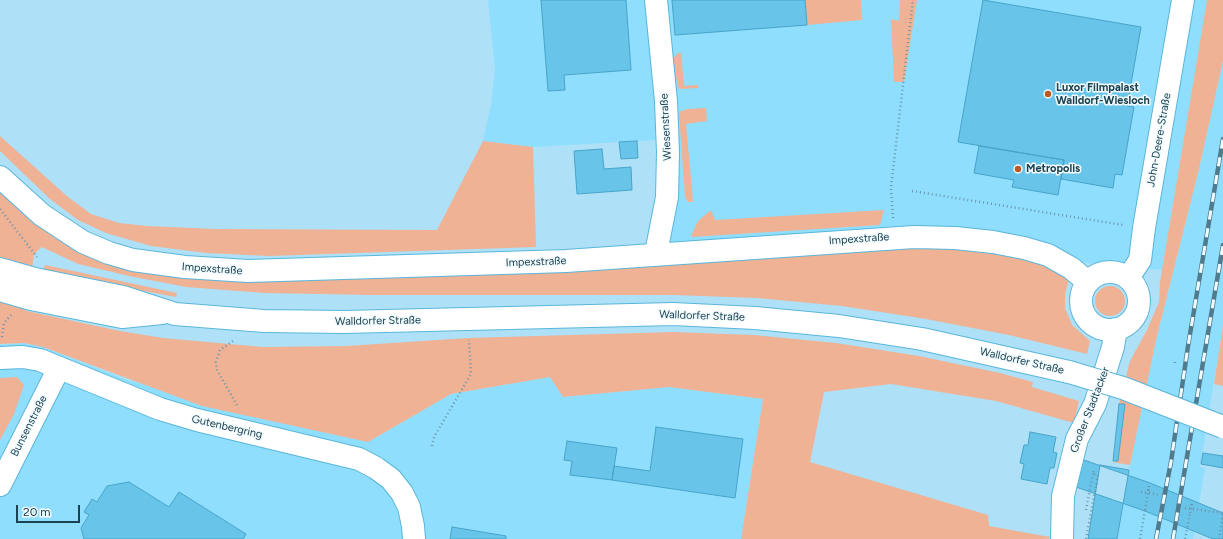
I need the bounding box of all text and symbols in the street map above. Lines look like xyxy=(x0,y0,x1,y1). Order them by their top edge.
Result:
place label: Luxor Filmpalast Walldorf-Wiesloch xyxy=(1056,81,1150,107)
marker: Luxor Filmpalast Walldorf-Wiesloch xyxy=(1043,89,1053,99)
street label: John-Deere-Straße xyxy=(1144,92,1174,188)
street label: Wiesenstraße xyxy=(658,93,674,161)
place label: Metropolis xyxy=(1026,162,1080,176)
marker: Metropolis xyxy=(1013,164,1023,174)
street label: Impexstraße xyxy=(828,230,890,248)
street label: Impexstraße xyxy=(505,254,567,270)
street label: Impexstraße xyxy=(181,260,243,278)
street label: Walldorfer Straße xyxy=(659,308,745,324)
street label: Walldorfer Straße xyxy=(335,314,421,328)
street label: Walldorfer Straße xyxy=(979,345,1065,377)
street label: Großer Stadtacker xyxy=(1068,365,1112,455)
street label: Bunsenstraße xyxy=(8,393,50,459)
street label: Gutenbergring xyxy=(190,412,264,442)
scale bar xyxy=(18,497,82,523)
text: 20 m xyxy=(23,505,51,519)

